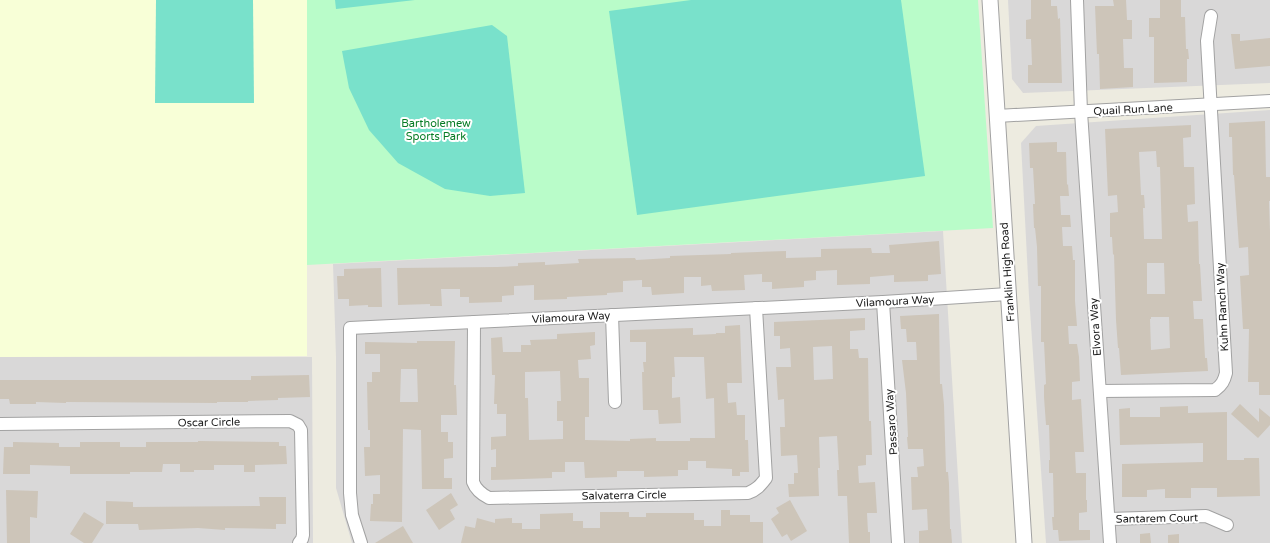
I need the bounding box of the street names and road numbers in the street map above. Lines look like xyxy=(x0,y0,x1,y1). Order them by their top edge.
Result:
street label: Quail Run Lane xyxy=(1093,101,1173,118)
street label: Franklin High Road xyxy=(998,222,1017,322)
street label: Kuhn Ranch Way xyxy=(1214,262,1231,352)
street label: Vilamoura Way xyxy=(855,293,935,310)
street label: Elvora Way xyxy=(1087,297,1104,356)
street label: Vilamoura Way xyxy=(531,309,611,326)
street label: Passaro Way xyxy=(883,388,900,455)
street label: Oscar Circle xyxy=(178,415,240,430)
street label: Salvaterra Circle xyxy=(582,488,666,503)
street label: Santarem Court xyxy=(1116,511,1198,526)

